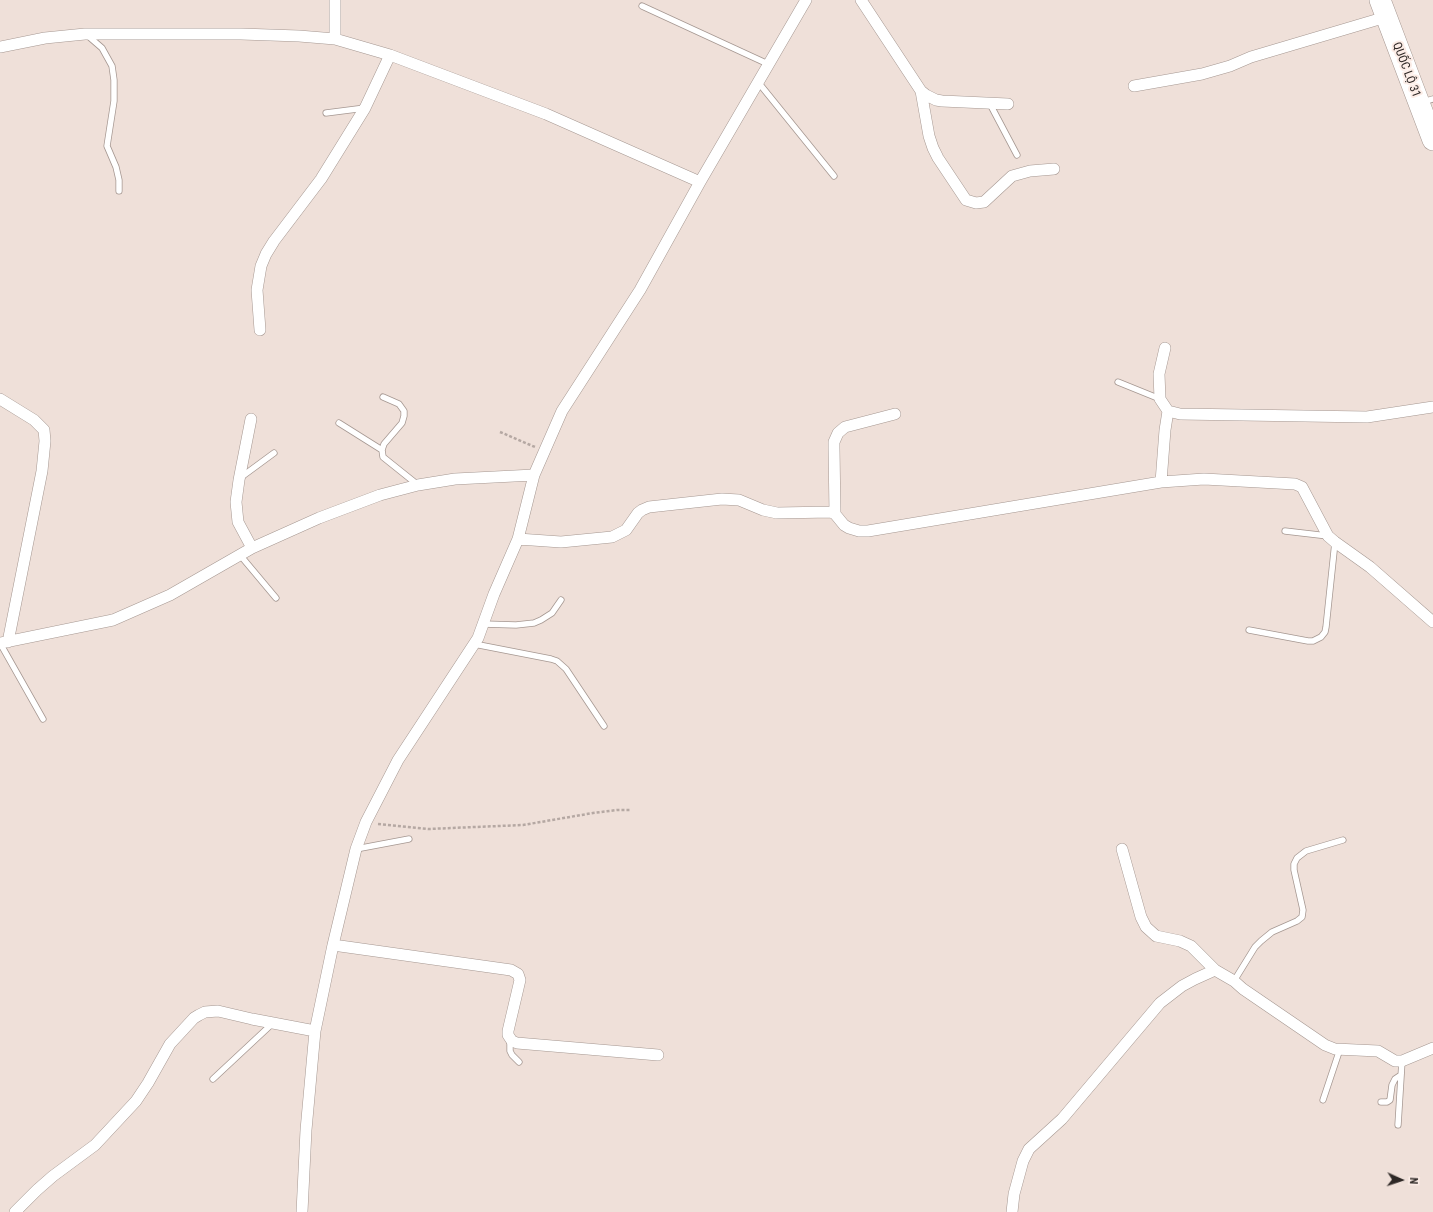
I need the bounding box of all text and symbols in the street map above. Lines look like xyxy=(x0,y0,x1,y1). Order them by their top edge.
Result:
street label: QUỐC LỘ 31 xyxy=(1389,40,1423,100)
north arrow xyxy=(1381,1160,1421,1200)
text: N xyxy=(1407,1177,1420,1184)

